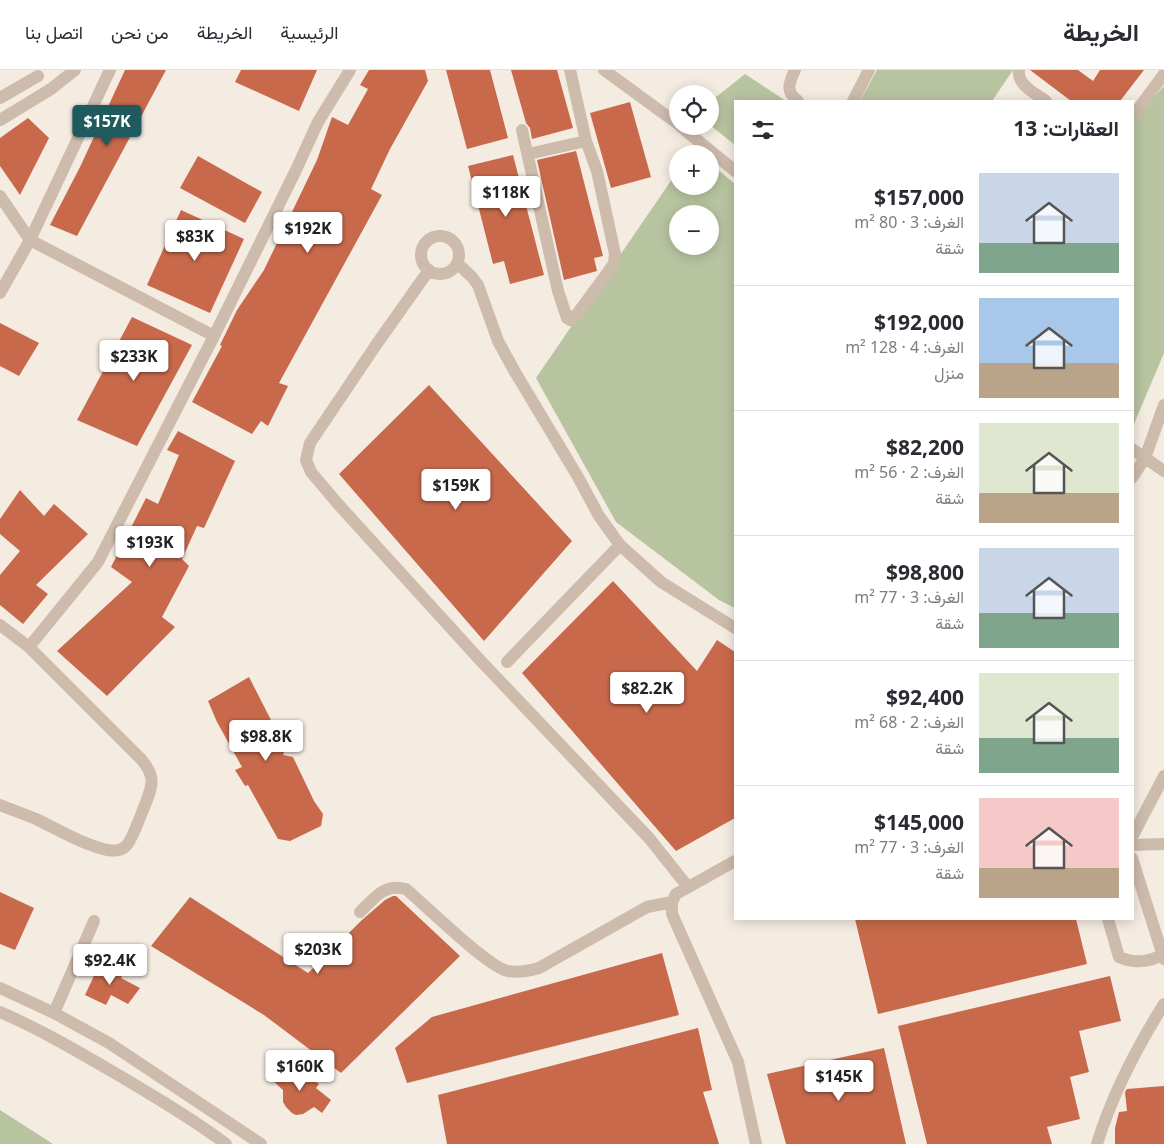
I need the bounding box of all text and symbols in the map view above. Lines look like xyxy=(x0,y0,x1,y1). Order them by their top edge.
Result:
text: الخريطة xyxy=(1063,15,1139,48)
text: اتصل بنا xyxy=(25,20,83,44)
text: من نحن xyxy=(111,20,169,44)
text: الخريطة xyxy=(197,20,252,44)
text: الرئيسية xyxy=(280,20,339,44)
map controls xyxy=(669,85,719,255)
button: locate xyxy=(669,85,719,135)
pin: $157K xyxy=(72,104,142,147)
text: $157K xyxy=(83,110,131,132)
text: العقارات: 13 xyxy=(1013,114,1119,142)
icon: filters xyxy=(749,116,777,144)
button: + xyxy=(669,145,719,195)
pin: $118K xyxy=(471,176,541,218)
text: $118K xyxy=(482,181,530,203)
text: $157,000 xyxy=(874,183,964,211)
icon: home xyxy=(1019,193,1079,253)
button: − xyxy=(669,205,719,255)
text: الغرف: 3 · 80 m² xyxy=(854,211,964,233)
pin: $192K xyxy=(273,212,343,254)
text: $192K xyxy=(284,217,332,239)
pin: $83K xyxy=(165,220,225,262)
text: $83K xyxy=(176,225,214,247)
text: شقة xyxy=(935,237,964,259)
text: $192,000 xyxy=(874,308,964,336)
icon: home xyxy=(1019,318,1079,378)
text: الغرف: 4 · 128 m² xyxy=(845,336,964,358)
pin: $233K xyxy=(99,340,169,382)
text: $233K xyxy=(110,345,158,367)
text: منزل xyxy=(934,362,964,384)
text: $82,200 xyxy=(886,433,964,461)
icon: home xyxy=(1019,443,1079,503)
text: الغرف: 2 · 56 m² xyxy=(854,461,964,483)
pin: $159K xyxy=(421,468,491,511)
text: $159K xyxy=(432,474,480,496)
text: شقة xyxy=(935,487,964,509)
pin: $193K xyxy=(115,526,185,568)
text: $193K xyxy=(126,531,174,553)
text: $98,800 xyxy=(886,558,964,586)
icon: home xyxy=(1019,568,1079,628)
text: الغرف: 3 · 77 m² xyxy=(854,586,964,608)
text: شقة xyxy=(935,612,964,634)
pin: $82.2K xyxy=(606,672,688,714)
text: $82.2K xyxy=(621,677,673,699)
text: $92,400 xyxy=(886,683,964,711)
icon: home xyxy=(1019,693,1079,753)
text: الغرف: 2 · 68 m² xyxy=(854,711,964,733)
pin: $98.8K xyxy=(225,720,307,762)
text: $98.8K xyxy=(240,725,292,747)
text: شقة xyxy=(935,737,964,759)
text: $145,000 xyxy=(874,808,964,836)
icon: home xyxy=(1019,818,1079,878)
text: الغرف: 3 · 77 m² xyxy=(854,836,964,858)
text: شقة xyxy=(935,862,964,884)
pin: $203K xyxy=(283,932,353,975)
text: $203K xyxy=(294,938,342,960)
pin: $92.4K xyxy=(69,944,151,986)
text: $92.4K xyxy=(84,949,136,971)
pin: $160K xyxy=(265,1050,335,1092)
text: $160K xyxy=(276,1055,324,1077)
pin: $145K xyxy=(804,1060,874,1102)
text: $145K xyxy=(815,1065,863,1087)

